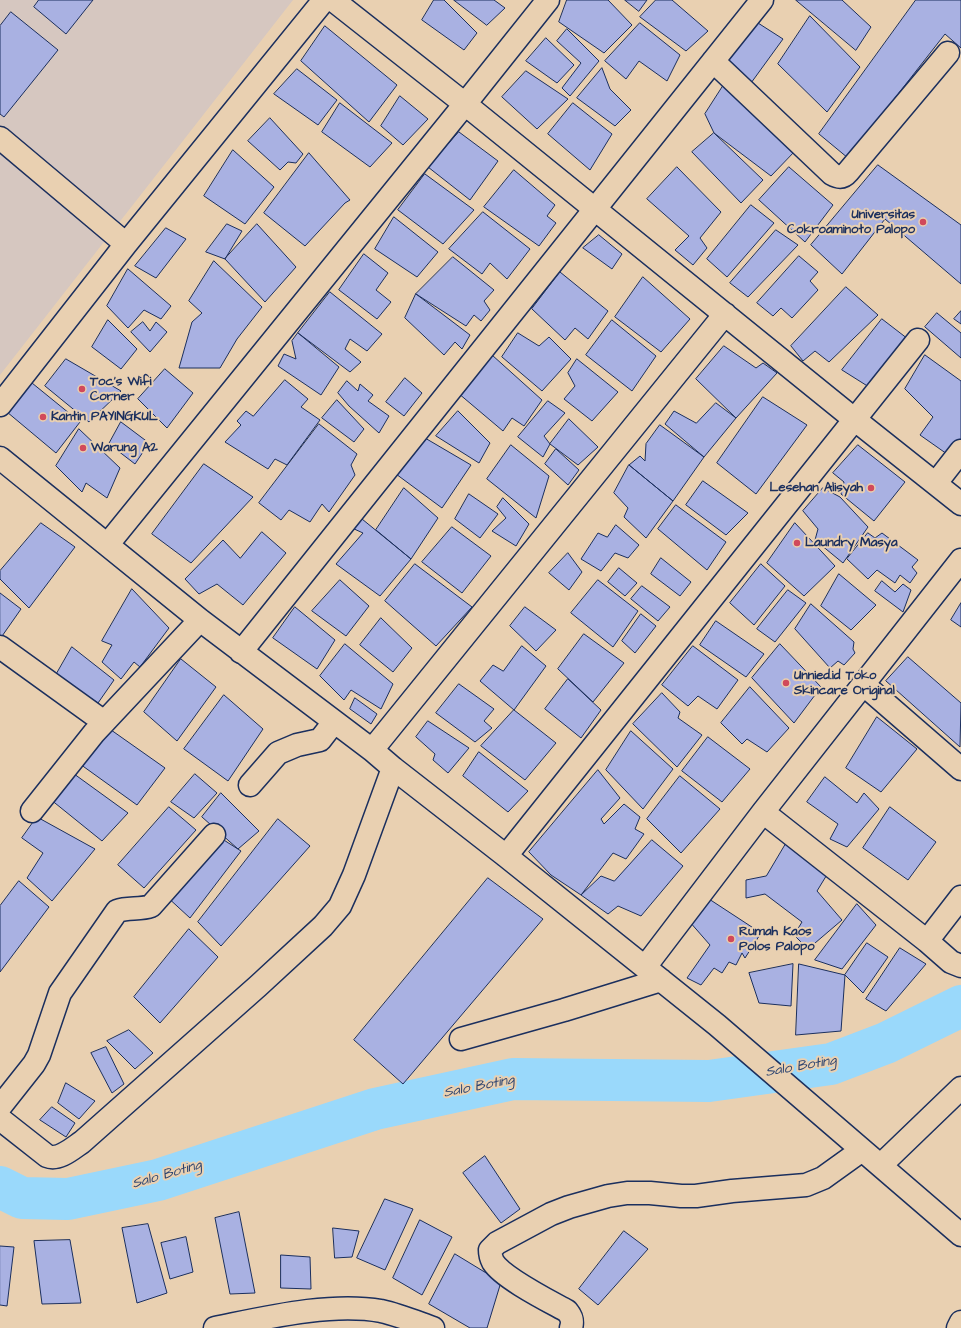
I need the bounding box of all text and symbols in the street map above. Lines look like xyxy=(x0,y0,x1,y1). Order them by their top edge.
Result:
place label: Universitas Cokroaminoto Palopo xyxy=(787,207,915,238)
marker: Universitas Cokroaminoto Palopo xyxy=(918,217,928,227)
place label: Toc's Wifi Corner xyxy=(90,374,151,405)
marker: Toc's Wifi Corner xyxy=(77,384,87,394)
place label: Kantin PAYINGKUL xyxy=(51,409,158,425)
marker: Kantin PAYINGKUL xyxy=(38,412,48,422)
place label: Warung A2 xyxy=(91,440,158,456)
marker: Warung A2 xyxy=(78,443,88,453)
place label: Lesehan Alisyah xyxy=(770,480,863,496)
marker: Lesehan Alisyah xyxy=(866,483,876,493)
place label: Laundry Masya xyxy=(805,535,898,551)
marker: Laundry Masya xyxy=(792,538,802,548)
place label: Unnied.id Toko Skincare Original xyxy=(794,668,895,699)
marker: Unnied.id Toko Skincare Original xyxy=(781,678,791,688)
place label: Rumah Kaos Polos Palopo xyxy=(739,924,814,955)
marker: Rumah Kaos Polos Palopo xyxy=(726,934,736,944)
water label: Salo Boting xyxy=(764,1053,838,1081)
water label: Salo Boting xyxy=(442,1072,516,1102)
water label: Salo Boting xyxy=(130,1157,204,1193)

